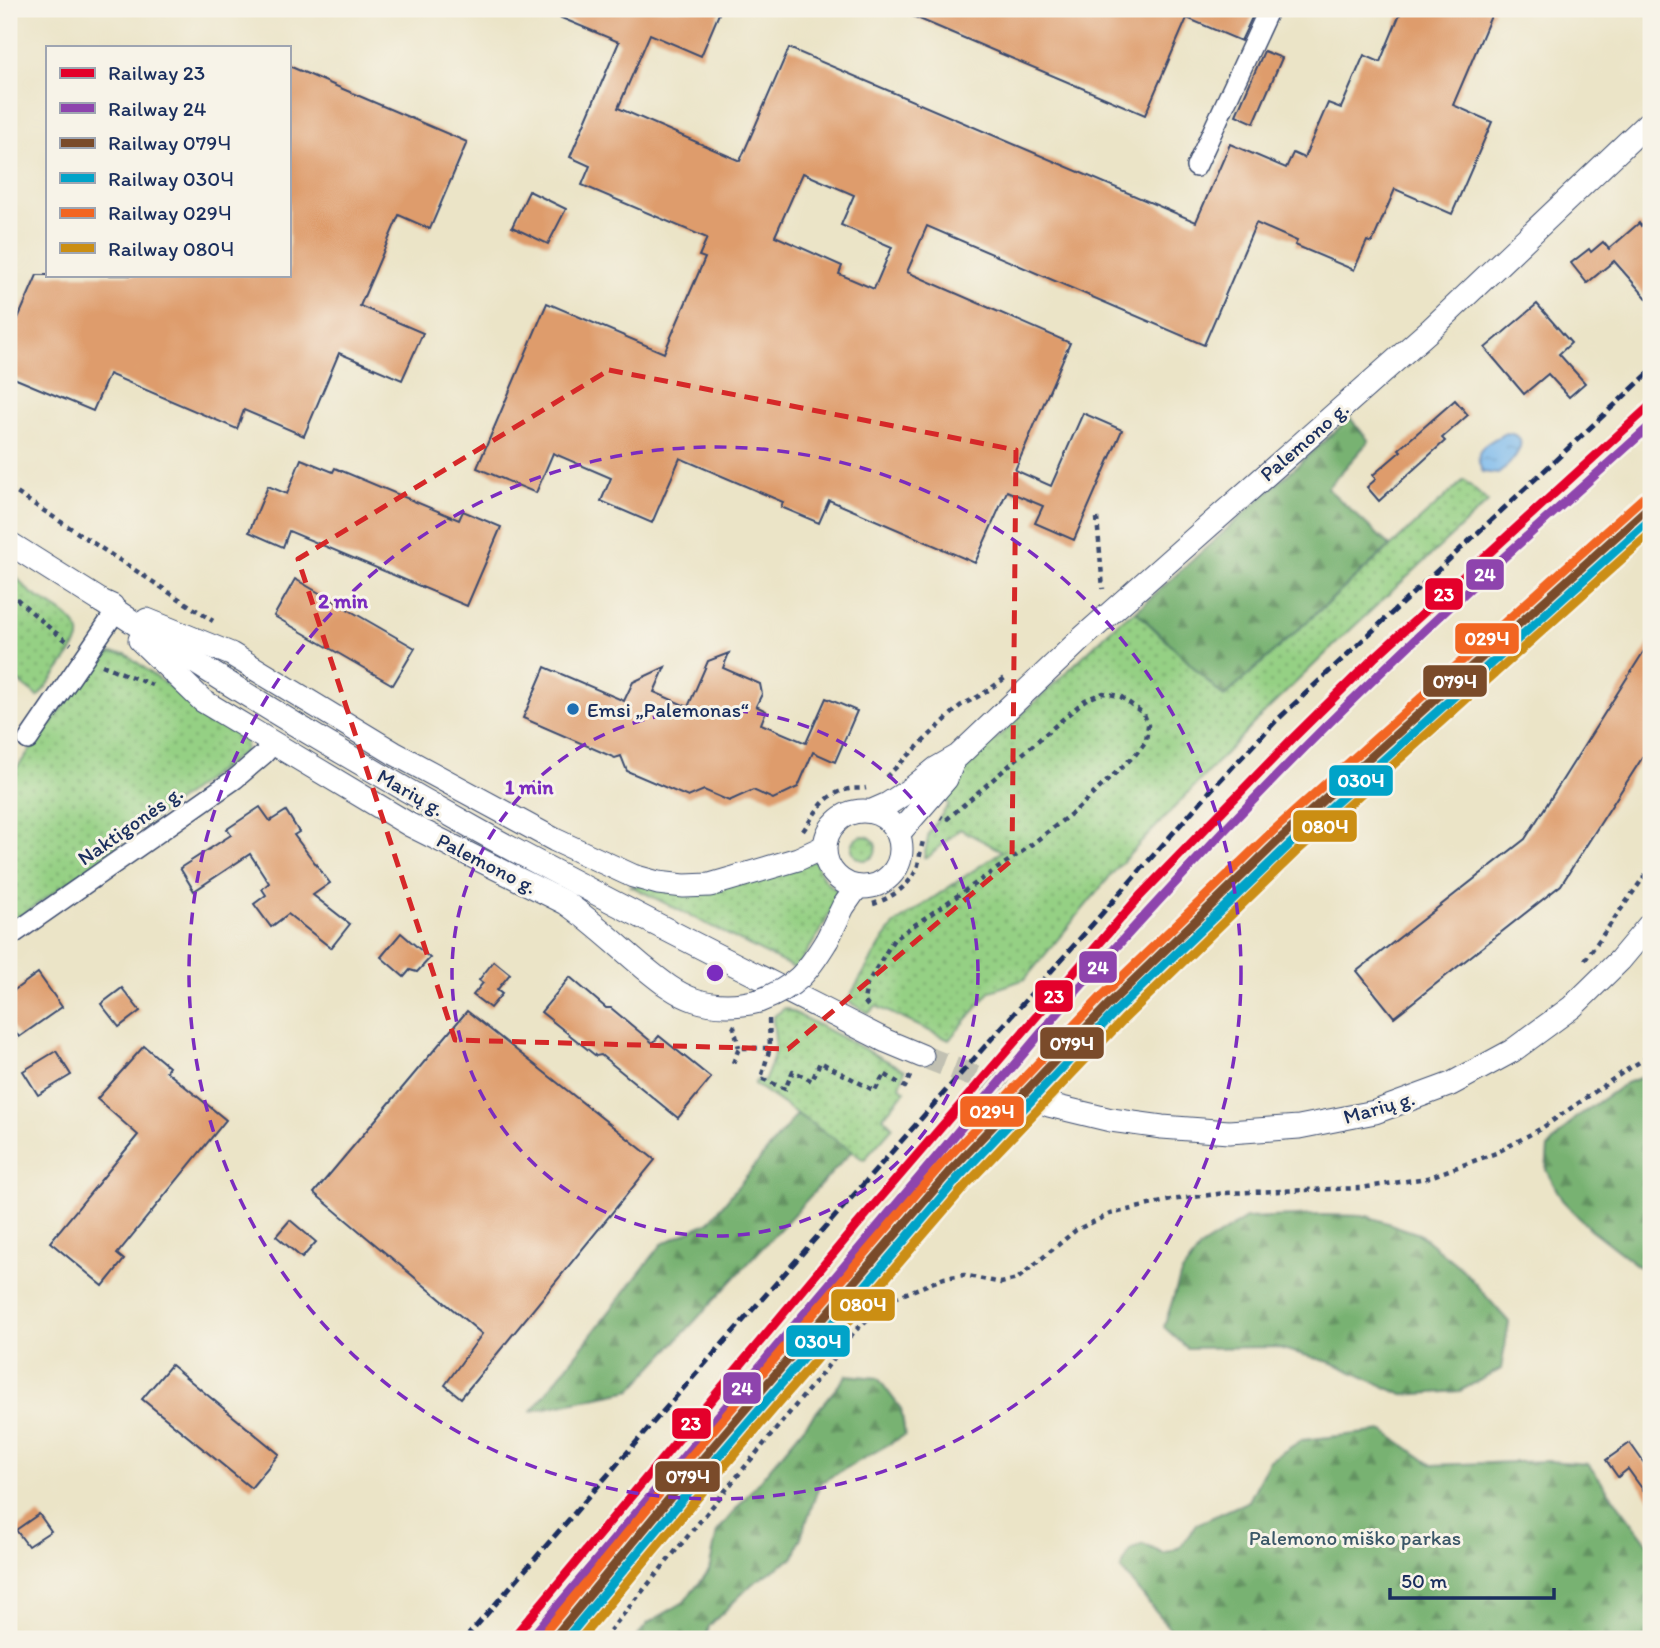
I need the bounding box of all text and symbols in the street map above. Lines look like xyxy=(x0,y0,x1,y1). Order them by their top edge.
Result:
legend xyxy=(46,46,290,276)
text: Railway 23 xyxy=(108,60,205,85)
text: Railway 24 xyxy=(108,96,207,121)
text: Railway 079Ч xyxy=(108,130,231,155)
text: Railway 030Ч xyxy=(108,166,234,191)
text: Railway 029Ч xyxy=(108,200,232,225)
text: Railway 080Ч xyxy=(108,236,234,261)
street label: Palemono g. xyxy=(1255,396,1353,486)
line badge: 24 xyxy=(1465,558,1505,591)
text: 24 xyxy=(1474,563,1496,586)
line badge: 23 xyxy=(1424,577,1464,611)
text: 23 xyxy=(1434,583,1454,606)
text: 2 min xyxy=(318,588,369,613)
line badge: 029Ч xyxy=(1454,622,1520,655)
text: 029Ч xyxy=(1465,627,1510,650)
line badge: 079Ч xyxy=(1422,664,1488,698)
text: 079Ч xyxy=(1433,670,1477,693)
place label: Emsi „Palemonas“ xyxy=(587,697,749,722)
marker: Emsi „Palemonas“ xyxy=(565,701,581,717)
street label: Marių g. xyxy=(373,763,449,821)
line badge: 030Ч xyxy=(1328,764,1394,797)
text: 030Ч xyxy=(1337,769,1385,792)
text: 1 min xyxy=(505,774,554,799)
street label: Naktigonės g. xyxy=(73,780,187,870)
line badge: 080Ч xyxy=(1292,809,1358,843)
text: 080Ч xyxy=(1301,815,1349,838)
street label: Palemono g. xyxy=(433,827,541,899)
line badge: 24 xyxy=(1078,950,1118,984)
text: 24 xyxy=(1087,956,1109,979)
centre of rings xyxy=(703,961,727,985)
line badge: 23 xyxy=(1034,979,1074,1013)
text: 23 xyxy=(1044,985,1064,1008)
line badge: 079Ч xyxy=(1039,1026,1105,1060)
text: 079Ч xyxy=(1050,1032,1094,1055)
street label: Marių g. xyxy=(1340,1085,1418,1129)
line badge: 029Ч xyxy=(959,1095,1025,1128)
text: 029Ч xyxy=(970,1100,1015,1123)
line badge: 080Ч xyxy=(830,1288,896,1322)
text: 080Ч xyxy=(839,1293,887,1316)
line badge: 030Ч xyxy=(785,1324,851,1358)
text: 030Ч xyxy=(794,1330,842,1353)
line badge: 24 xyxy=(722,1371,762,1405)
text: 24 xyxy=(731,1377,753,1400)
line badge: 23 xyxy=(671,1407,712,1440)
text: 23 xyxy=(681,1412,701,1435)
line badge: 079Ч xyxy=(654,1460,721,1493)
text: 079Ч xyxy=(666,1465,710,1488)
park label: Palemono miško parkas xyxy=(1249,1525,1461,1550)
scale bar xyxy=(1390,1557,1555,1601)
text: 50 m xyxy=(1401,1568,1448,1593)

